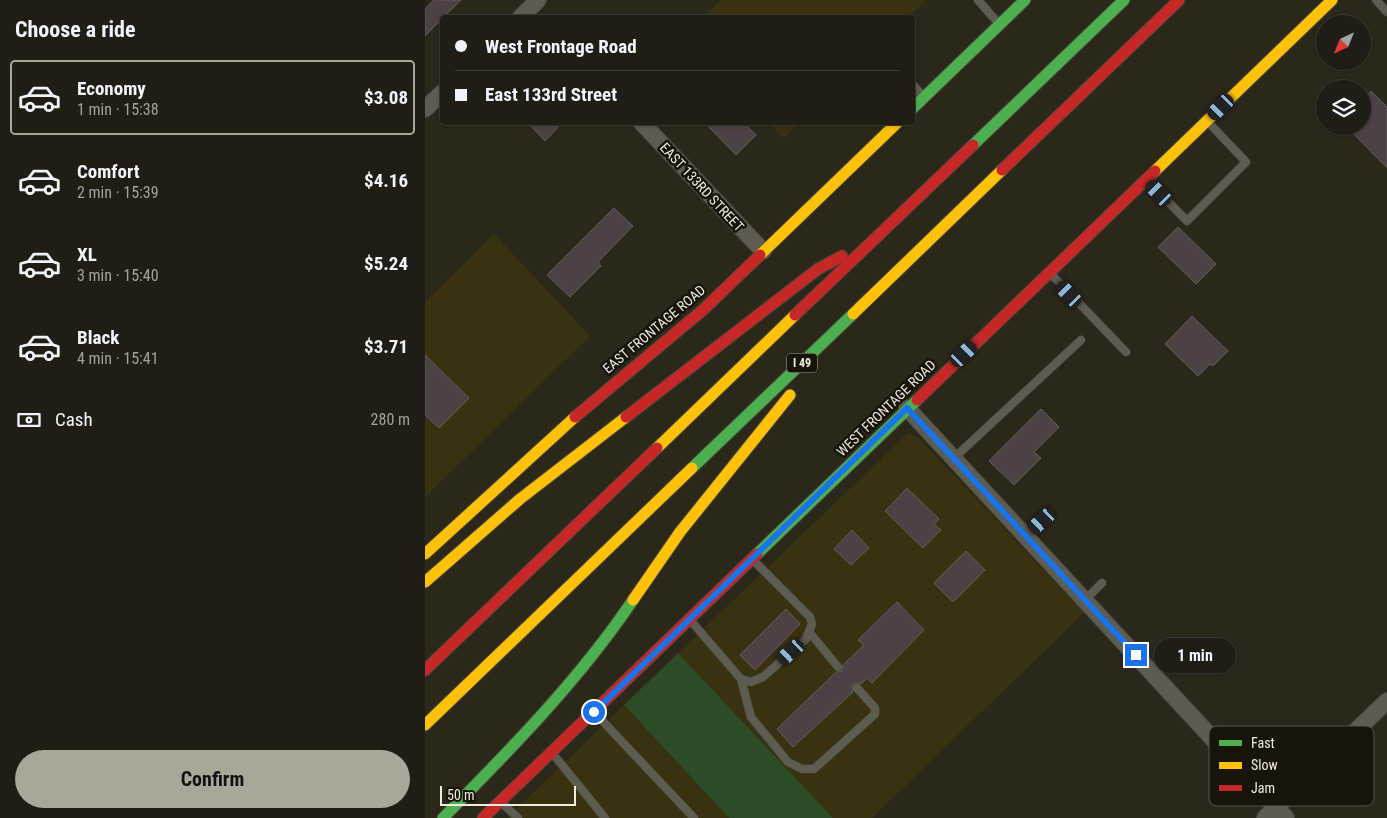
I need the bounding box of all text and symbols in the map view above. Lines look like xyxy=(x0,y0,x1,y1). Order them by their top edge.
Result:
north arrow xyxy=(1316,15,1371,70)
map controls xyxy=(1316,15,1371,135)
text: Choose a ride xyxy=(15,17,136,42)
text: West Frontage Road xyxy=(485,35,637,58)
icon: car xyxy=(17,75,62,120)
text: Economy xyxy=(77,77,146,100)
button: layers xyxy=(1316,80,1371,135)
text: East 133rd Street xyxy=(485,83,617,106)
text: $3.08 xyxy=(364,86,408,109)
car xyxy=(1205,91,1237,123)
text: 1 min · 15:38 xyxy=(77,100,159,119)
street label: EAST 133RD STREET xyxy=(657,139,747,235)
icon: car xyxy=(17,158,62,203)
text: Comfort xyxy=(77,160,140,183)
text: $4.16 xyxy=(364,169,408,192)
car xyxy=(1143,177,1174,209)
text: 2 min · 15:39 xyxy=(77,183,159,202)
icon: car xyxy=(17,241,62,286)
text: XL xyxy=(77,243,97,266)
text: $5.24 xyxy=(364,252,408,275)
text: 3 min · 15:40 xyxy=(77,266,159,285)
car xyxy=(1053,278,1084,310)
street label: EAST FRONTAGE ROAD xyxy=(600,282,708,376)
icon: car xyxy=(17,324,62,369)
text: Black xyxy=(77,326,119,349)
text: $3.71 xyxy=(364,335,408,358)
car xyxy=(947,338,980,370)
text: 4 min · 15:41 xyxy=(77,349,159,368)
road number: I 49 xyxy=(787,353,817,372)
street label: WEST FRONTAGE ROAD xyxy=(833,357,939,459)
icon: cash xyxy=(15,406,43,434)
text: Cash xyxy=(55,408,93,431)
text: 280 m xyxy=(371,410,410,429)
car xyxy=(1025,505,1058,537)
car xyxy=(774,636,807,668)
callout: 1 min xyxy=(1153,638,1236,672)
route end xyxy=(1125,644,1147,666)
text: 1 min xyxy=(1177,646,1213,665)
route start xyxy=(583,701,605,723)
legend xyxy=(1209,726,1374,806)
text: Fast xyxy=(1251,735,1275,751)
button: Confirm xyxy=(15,750,410,808)
text: Slow xyxy=(1251,757,1278,773)
text: Jam xyxy=(1251,780,1275,796)
scale bar xyxy=(440,783,576,806)
text: 50 m xyxy=(447,787,475,803)

